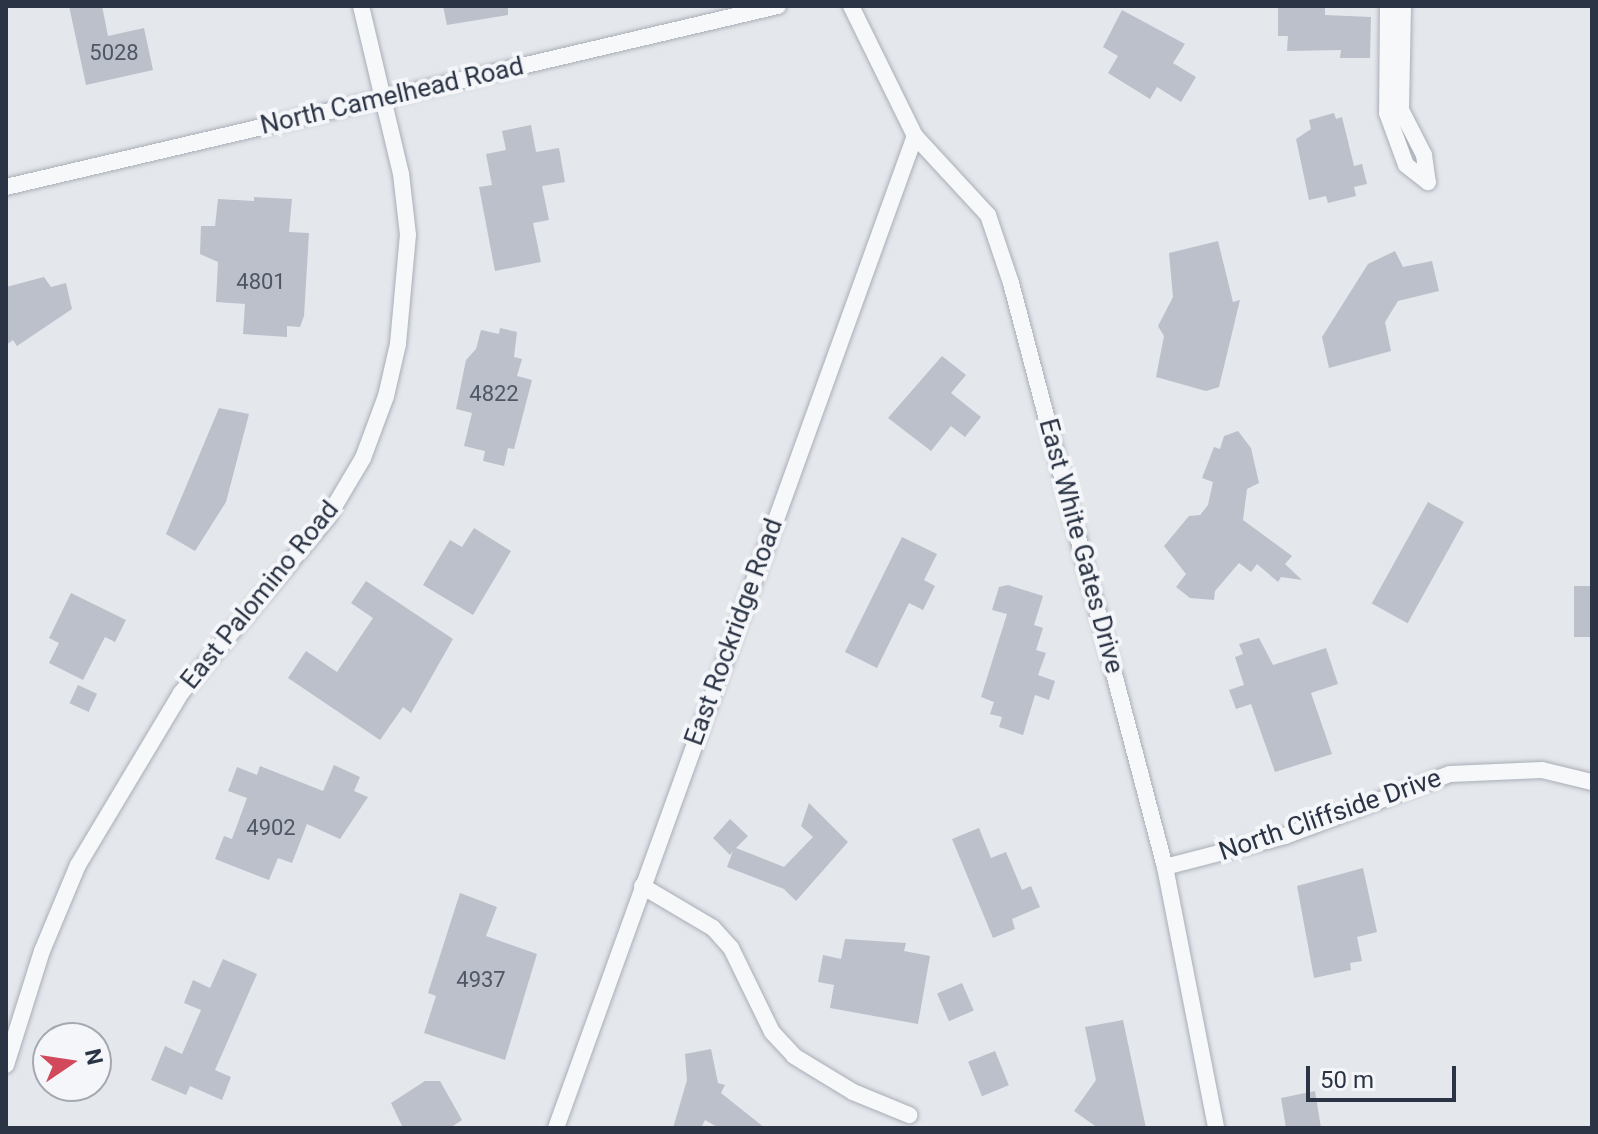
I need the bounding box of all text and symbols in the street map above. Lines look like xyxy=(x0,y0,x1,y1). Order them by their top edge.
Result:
house number: 5028 xyxy=(89,40,139,66)
street label: North Camelhead Road xyxy=(257,51,527,141)
house number: 4801 xyxy=(236,269,286,295)
house number: 4822 xyxy=(469,381,519,407)
street label: East White Gates Drive xyxy=(1032,415,1130,677)
street label: East Palomino Road xyxy=(174,495,346,695)
street label: East Rockridge Road xyxy=(678,514,790,750)
street label: North Cliffside Drive xyxy=(1215,762,1445,868)
house number: 4902 xyxy=(246,815,296,841)
house number: 4937 xyxy=(456,967,506,993)
north arrow xyxy=(32,1022,112,1102)
text: N xyxy=(80,1047,108,1067)
scale bar xyxy=(1310,1050,1460,1100)
text: 50 m xyxy=(1320,1066,1374,1094)

